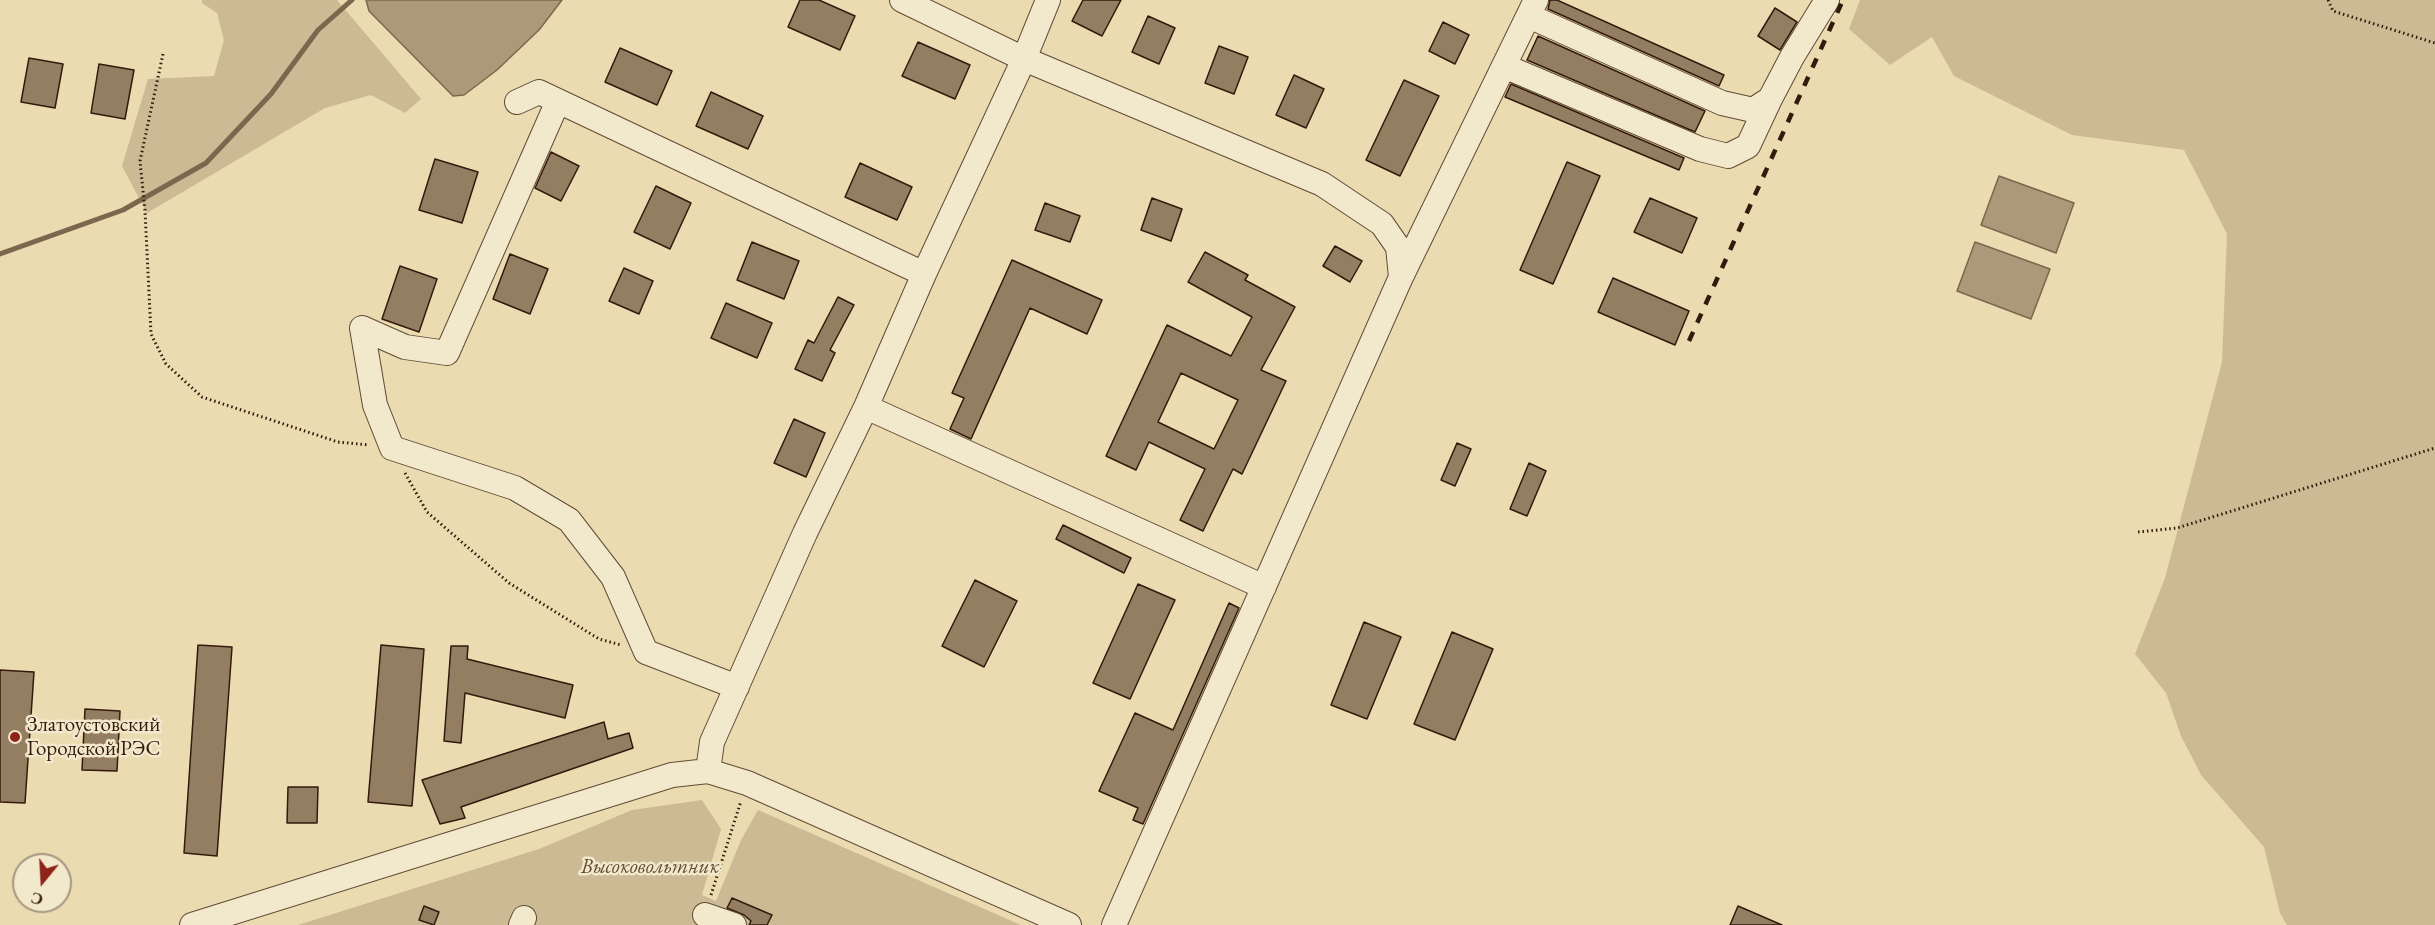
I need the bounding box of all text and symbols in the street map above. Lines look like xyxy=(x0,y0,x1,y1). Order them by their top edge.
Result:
place label: Златоустовский Городской РЭС xyxy=(27,712,160,762)
marker: Златоустовский Городской РЭС xyxy=(8,730,22,744)
north arrow xyxy=(12,853,72,913)
park label: Высоковольтник xyxy=(581,854,719,880)
text: С xyxy=(28,887,46,910)

